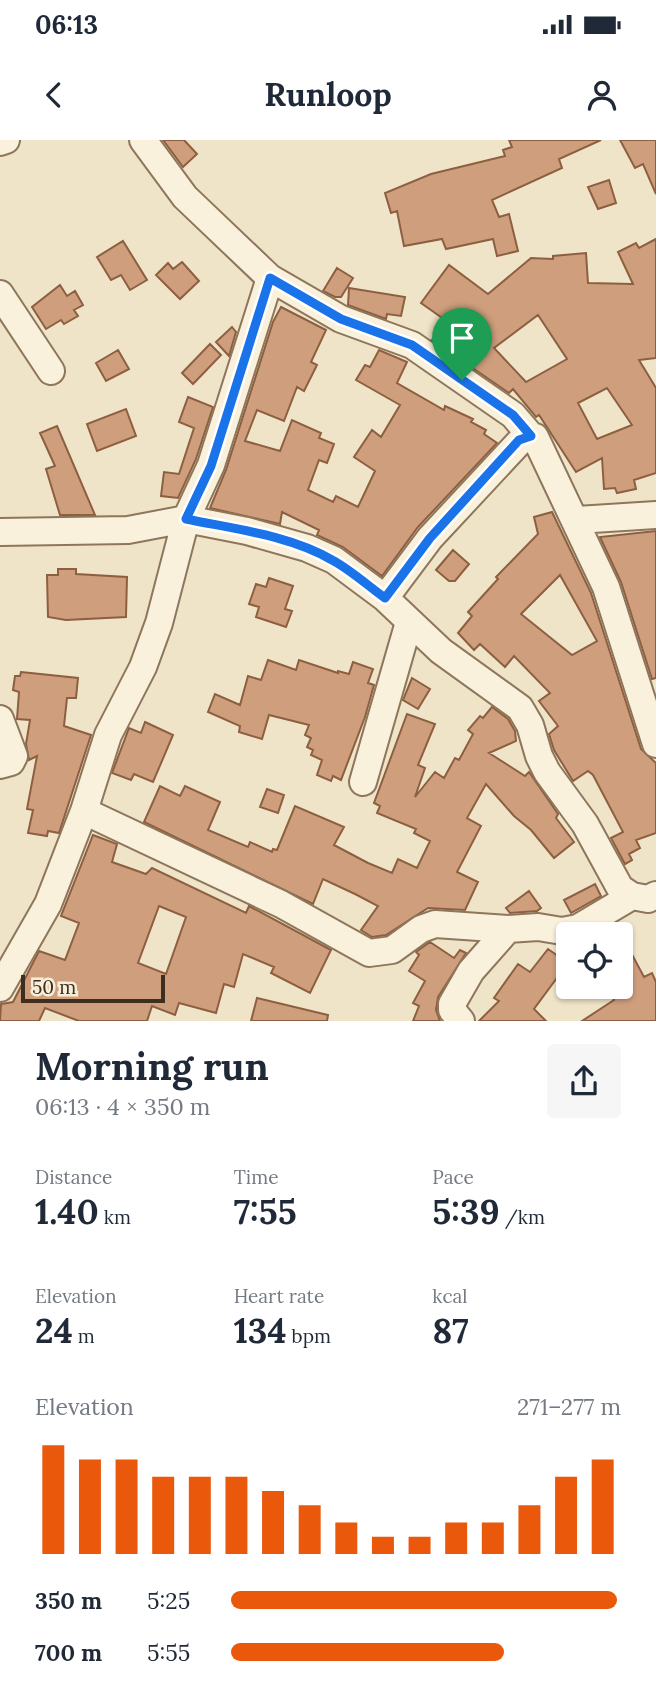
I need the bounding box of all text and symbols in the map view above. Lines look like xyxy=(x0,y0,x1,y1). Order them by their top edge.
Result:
text: 06:13 xyxy=(35,8,98,41)
text: Runloop xyxy=(264,74,392,115)
icon: back xyxy=(35,76,73,114)
icon: person xyxy=(583,76,621,114)
pin xyxy=(432,308,492,380)
icon: arrive xyxy=(443,319,481,357)
map controls xyxy=(556,922,633,999)
button: locate xyxy=(556,922,633,999)
scale bar xyxy=(21,972,164,1004)
text: 50 m xyxy=(32,975,76,999)
text: Morning run xyxy=(35,1042,269,1090)
button: share xyxy=(547,1044,621,1118)
text: 06:13 · 4 × 350 m xyxy=(35,1092,210,1121)
text: Distance xyxy=(35,1165,112,1189)
text: Time xyxy=(234,1165,278,1189)
text: Pace xyxy=(432,1165,474,1189)
text: 1.40 xyxy=(35,1189,99,1234)
text: 7:55 xyxy=(234,1189,297,1234)
text: 5:39 xyxy=(432,1189,500,1234)
text: km xyxy=(99,1205,131,1229)
text: /km xyxy=(500,1205,545,1229)
text: Elevation xyxy=(35,1284,117,1308)
text: Heart rate xyxy=(234,1284,324,1308)
text: kcal xyxy=(432,1284,467,1308)
text: 24 xyxy=(35,1308,73,1353)
text: 134 xyxy=(234,1308,287,1353)
text: 87 xyxy=(432,1308,469,1353)
text: m xyxy=(73,1324,95,1348)
text: bpm xyxy=(287,1324,331,1348)
text: Elevation xyxy=(35,1392,134,1421)
text: 271–277 m xyxy=(517,1392,621,1421)
text: 350 m xyxy=(35,1586,102,1615)
text: 5:25 xyxy=(147,1586,190,1615)
text: 700 m xyxy=(35,1638,102,1667)
text: 5:55 xyxy=(147,1638,190,1667)

